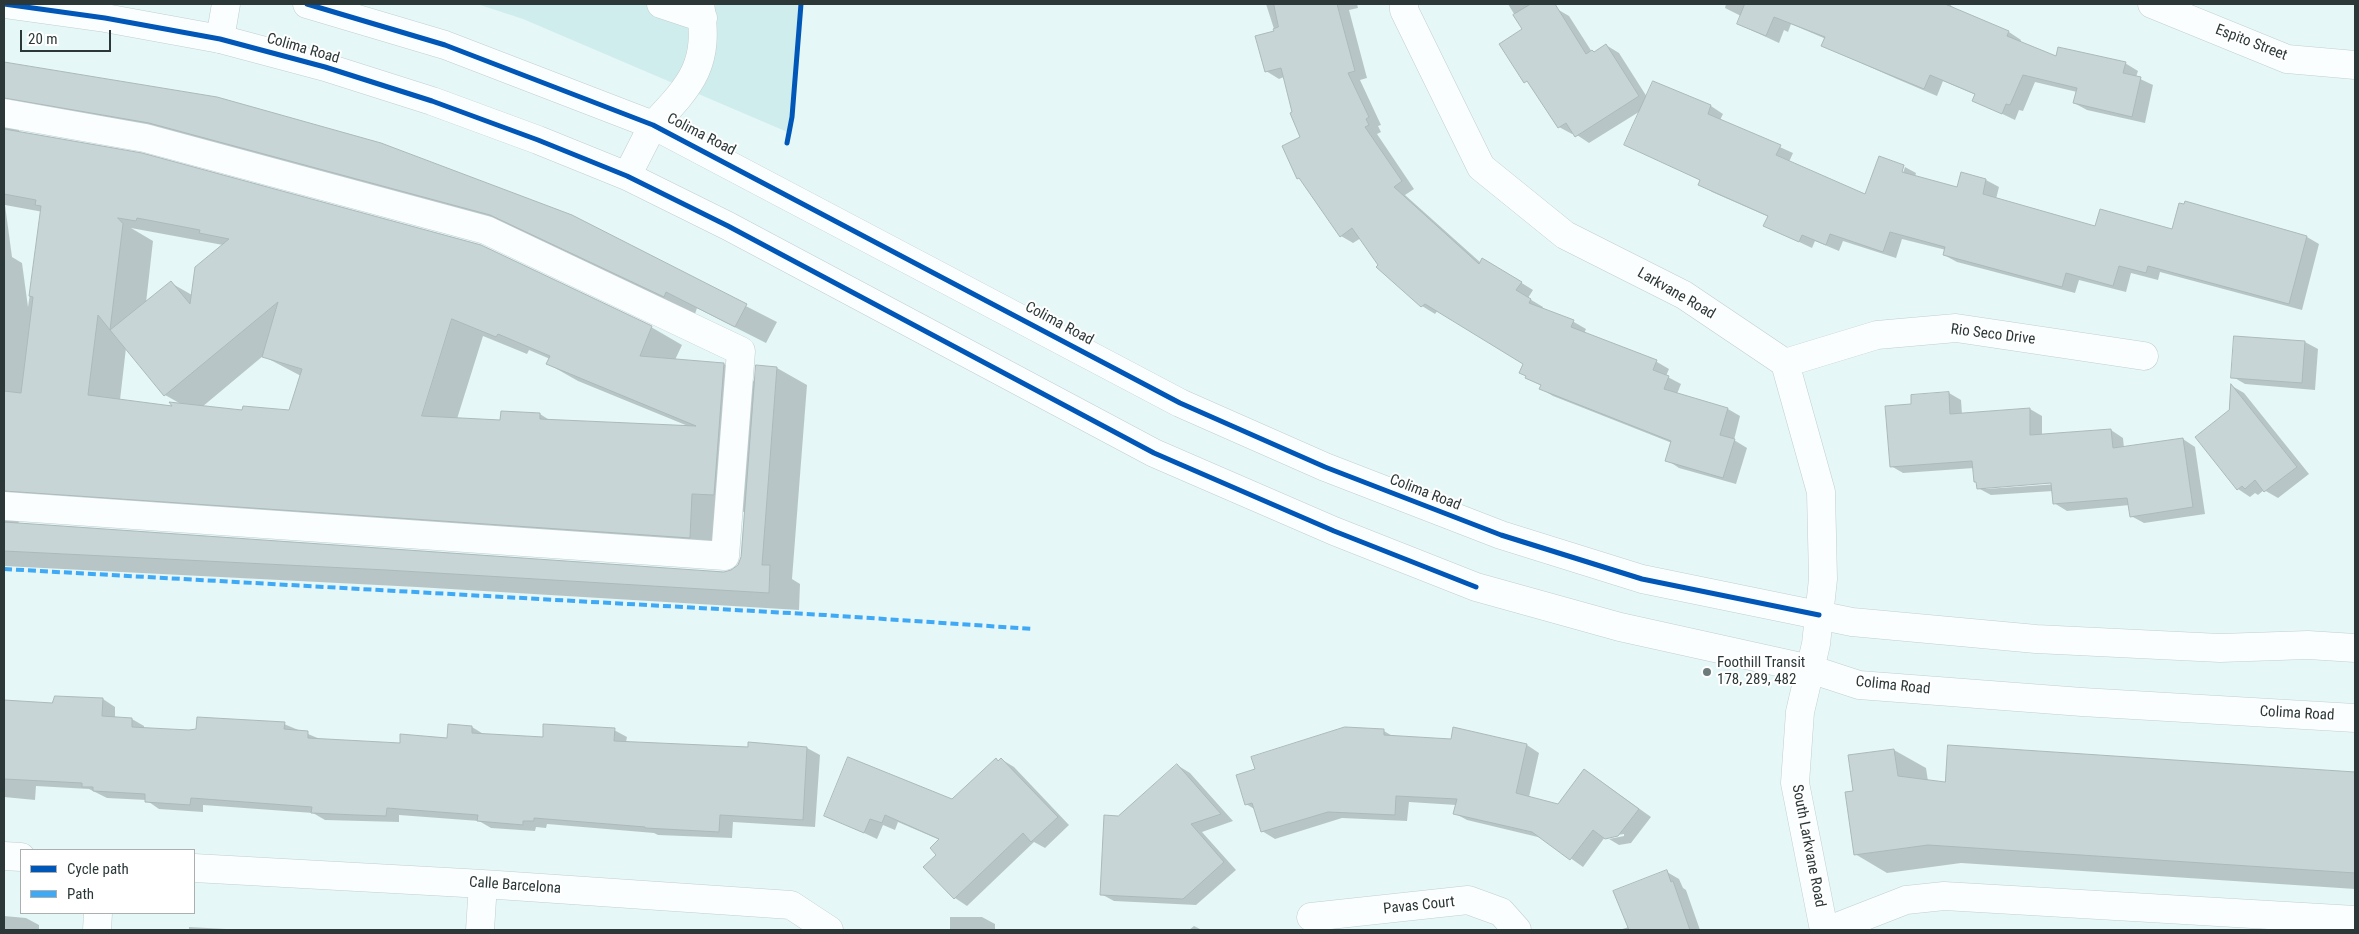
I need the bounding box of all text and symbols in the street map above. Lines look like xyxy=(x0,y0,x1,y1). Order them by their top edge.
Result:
scale bar xyxy=(22,20,114,52)
street label: Espito Street xyxy=(2213,21,2289,65)
text: 20 m xyxy=(28,30,58,48)
street label: Colima Road xyxy=(264,30,342,68)
street label: Colima Road xyxy=(664,110,738,160)
street label: Larkvane Road xyxy=(1634,264,1718,324)
street label: Colima Road xyxy=(1022,298,1096,350)
street label: Rio Seco Drive xyxy=(1950,321,2036,349)
street label: Colima Road xyxy=(1387,471,1463,515)
place label: Foothill Transit 178, 289, 482 xyxy=(1717,654,1805,689)
marker: Foothill Transit 178, 289, 482 xyxy=(1701,666,1713,678)
street label: Colima Road xyxy=(1855,673,1931,699)
street label: Colima Road xyxy=(2259,703,2335,725)
street label: South Larkvane Road xyxy=(1787,783,1829,909)
legend xyxy=(20,849,195,914)
text: Cycle path xyxy=(67,860,129,878)
street label: Calle Barcelona xyxy=(468,874,562,898)
text: Path xyxy=(67,885,94,903)
street label: Pavas Court xyxy=(1382,893,1456,919)

